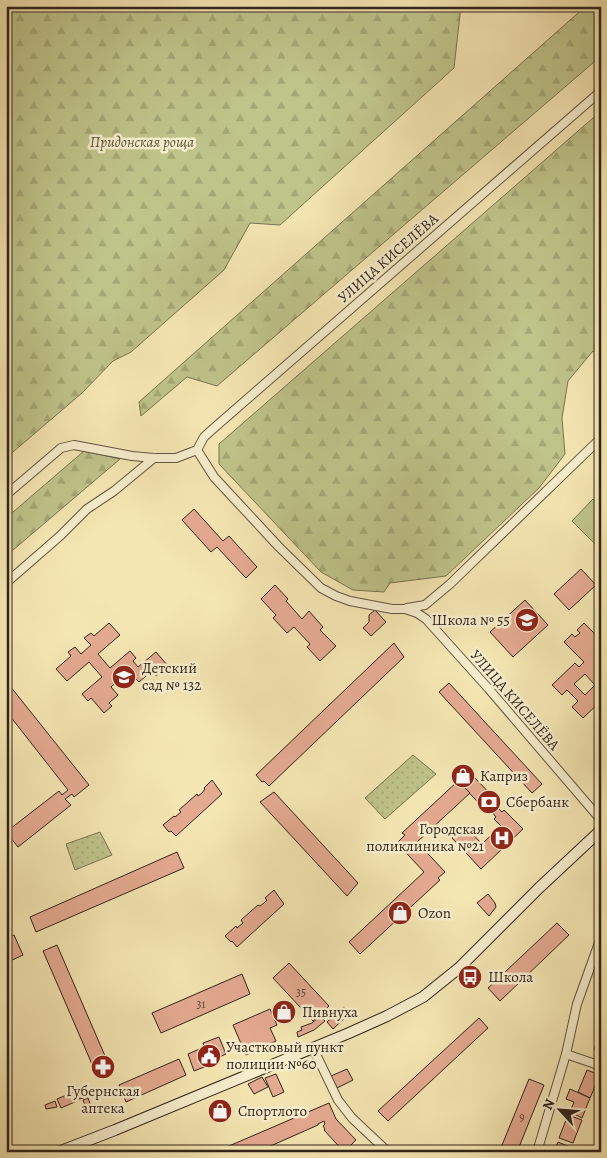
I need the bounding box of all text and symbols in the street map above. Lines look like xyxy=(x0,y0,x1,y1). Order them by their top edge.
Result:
park label: Придонская роща xyxy=(90,132,194,152)
street label: УЛИЦА КИСЕЛЁВА xyxy=(334,209,443,307)
school or university icon: Школа № 55 xyxy=(514,607,540,633)
place label: Школа № 55 xyxy=(432,610,510,630)
street label: УЛИЦА КИСЕЛЁВА xyxy=(466,646,564,755)
place label: Детский сад № 132 xyxy=(142,658,201,695)
school or university icon: Детский сад № 132 xyxy=(111,664,137,690)
shop icon: Каприз xyxy=(450,763,476,789)
place label: Каприз xyxy=(480,766,528,786)
bank icon: Сбербанк xyxy=(476,789,502,815)
place label: Сбербанк xyxy=(506,792,569,812)
place label: Городская поликлиника №21 xyxy=(366,819,484,856)
hospital icon: Городская поликлиника №21 xyxy=(489,825,515,851)
shop icon: Ozon xyxy=(387,900,413,926)
place label: Ozon xyxy=(418,903,451,923)
bus stop icon: Школа xyxy=(457,964,483,990)
place label: Школа xyxy=(488,967,533,987)
house number: 35 xyxy=(296,984,306,1000)
house number: 31 xyxy=(196,996,206,1012)
shop icon: Пивнуха xyxy=(271,999,297,1025)
place label: Пивнуха xyxy=(302,1002,358,1022)
place label: Участковый пункт полиции №60 xyxy=(226,1037,344,1074)
public building icon: Участковый пункт полиции №60 xyxy=(196,1043,222,1069)
pharmacy icon: Губернская аптека xyxy=(90,1054,116,1080)
place label: Губернская аптека xyxy=(66,1081,140,1118)
north arrow xyxy=(534,1086,584,1136)
text: N xyxy=(538,1096,560,1113)
shop icon: Спортлото xyxy=(207,1098,233,1124)
place label: Спортлото xyxy=(238,1101,307,1121)
house number: 9 xyxy=(519,1109,525,1125)

